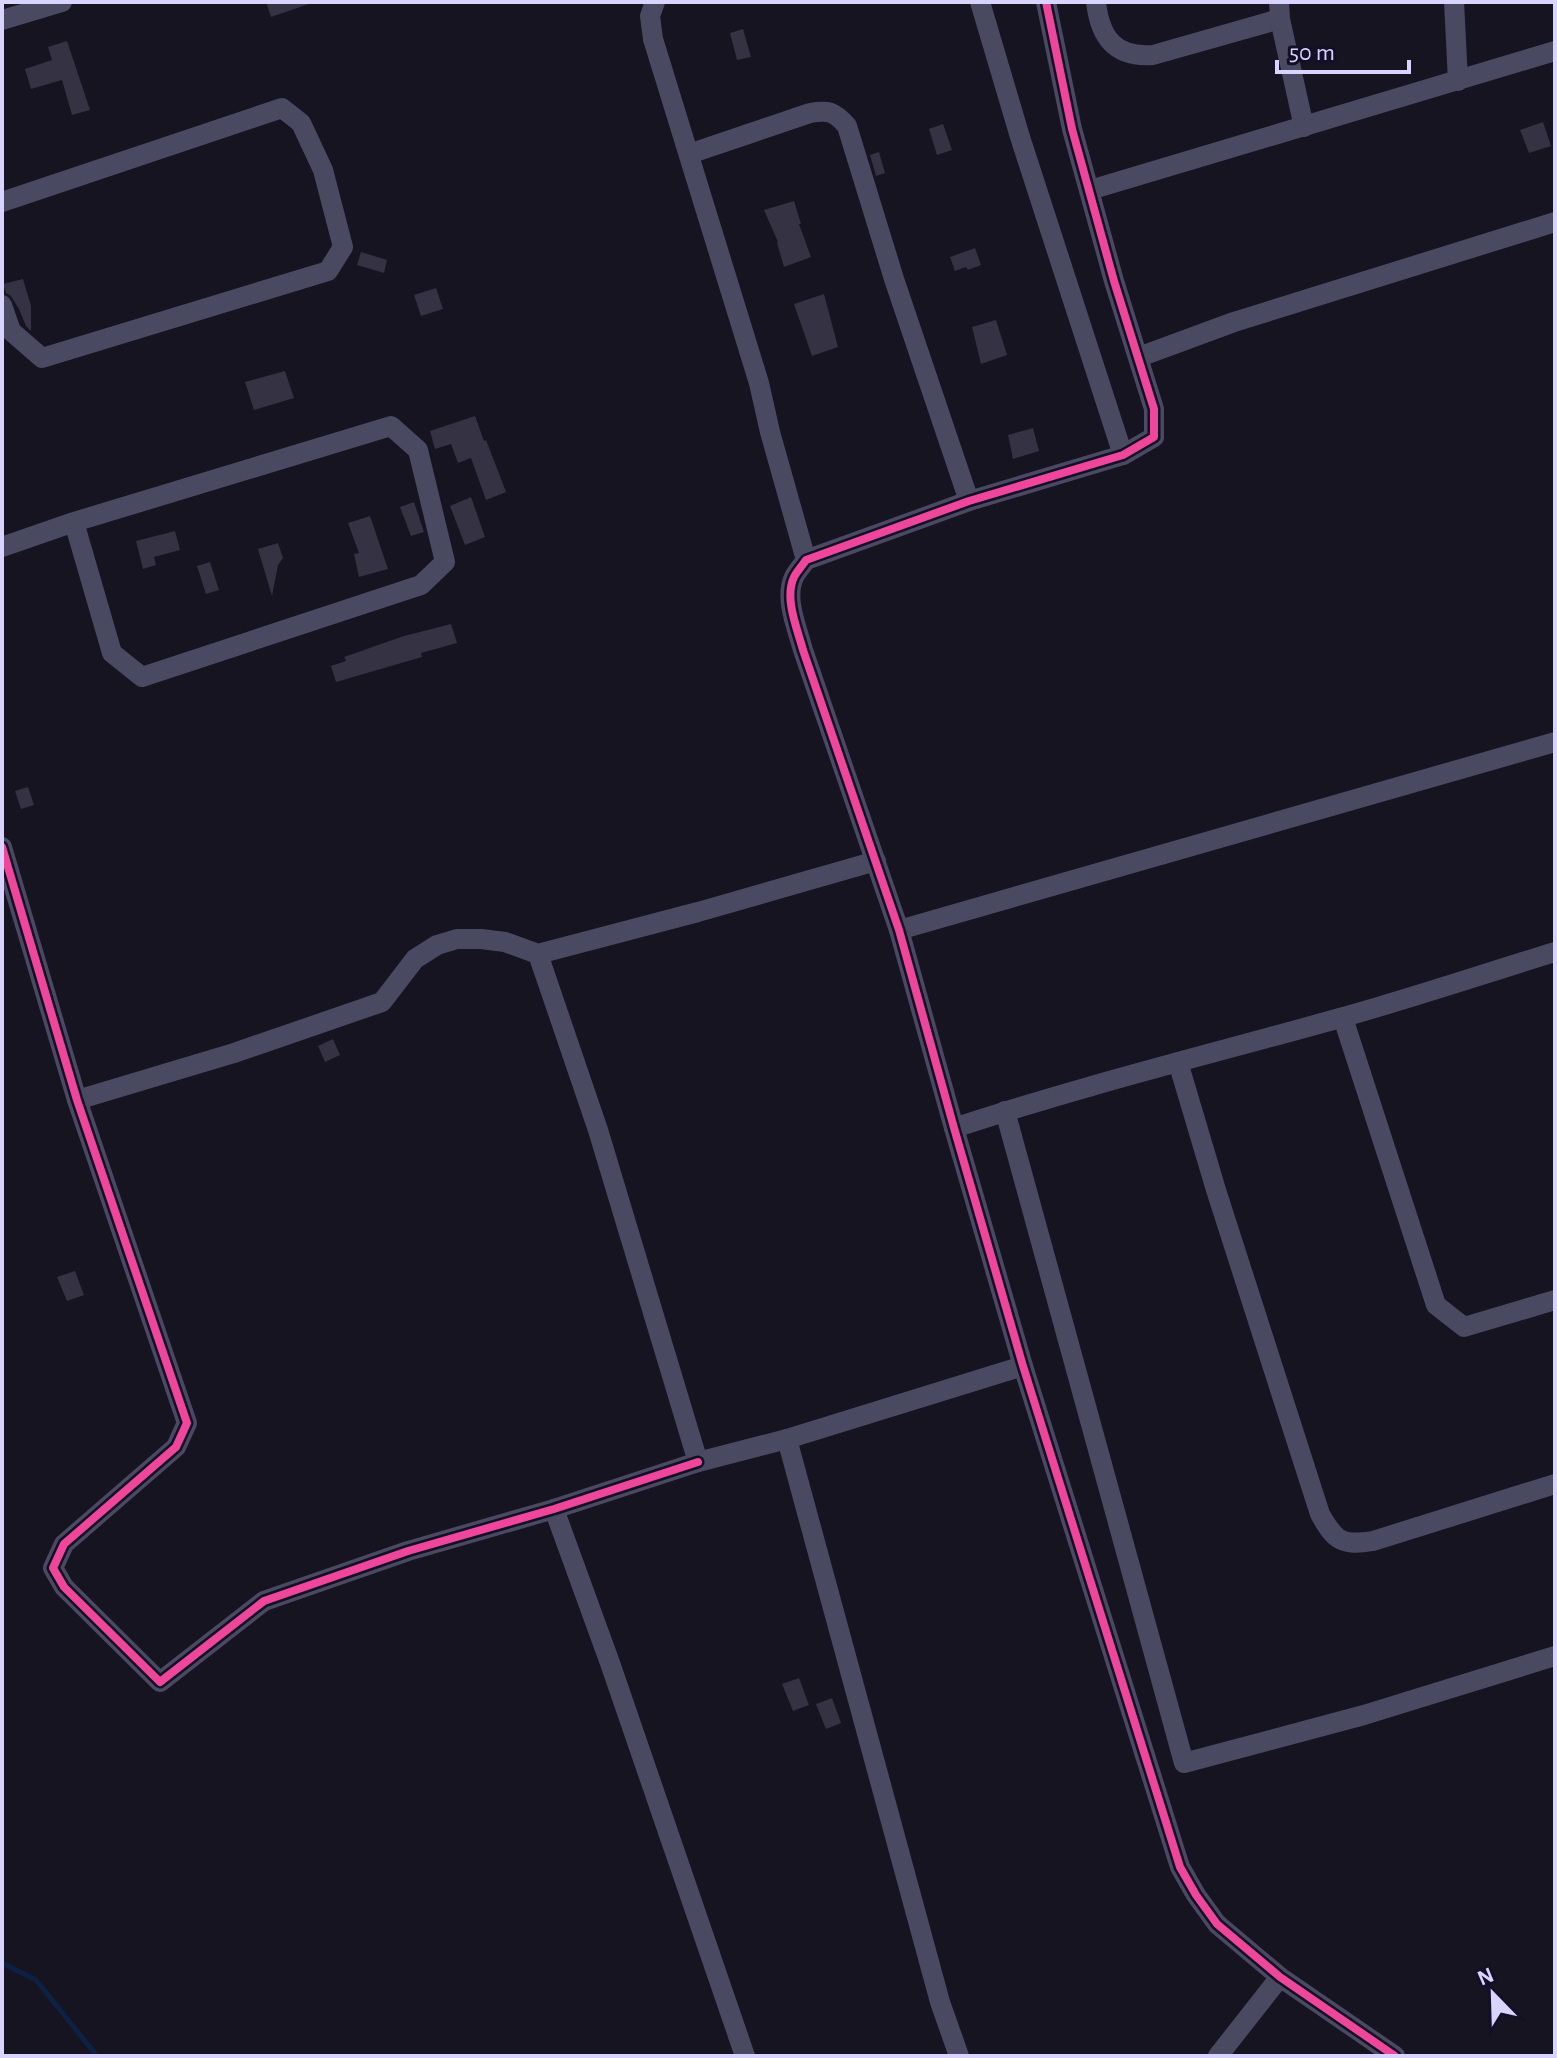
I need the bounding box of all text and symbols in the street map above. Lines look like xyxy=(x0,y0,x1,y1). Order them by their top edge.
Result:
scale bar xyxy=(1277,24,1409,74)
text: 50 m xyxy=(1289,41,1335,65)
north arrow xyxy=(1453,1954,1533,2034)
text: N xyxy=(1474,1963,1497,1990)

